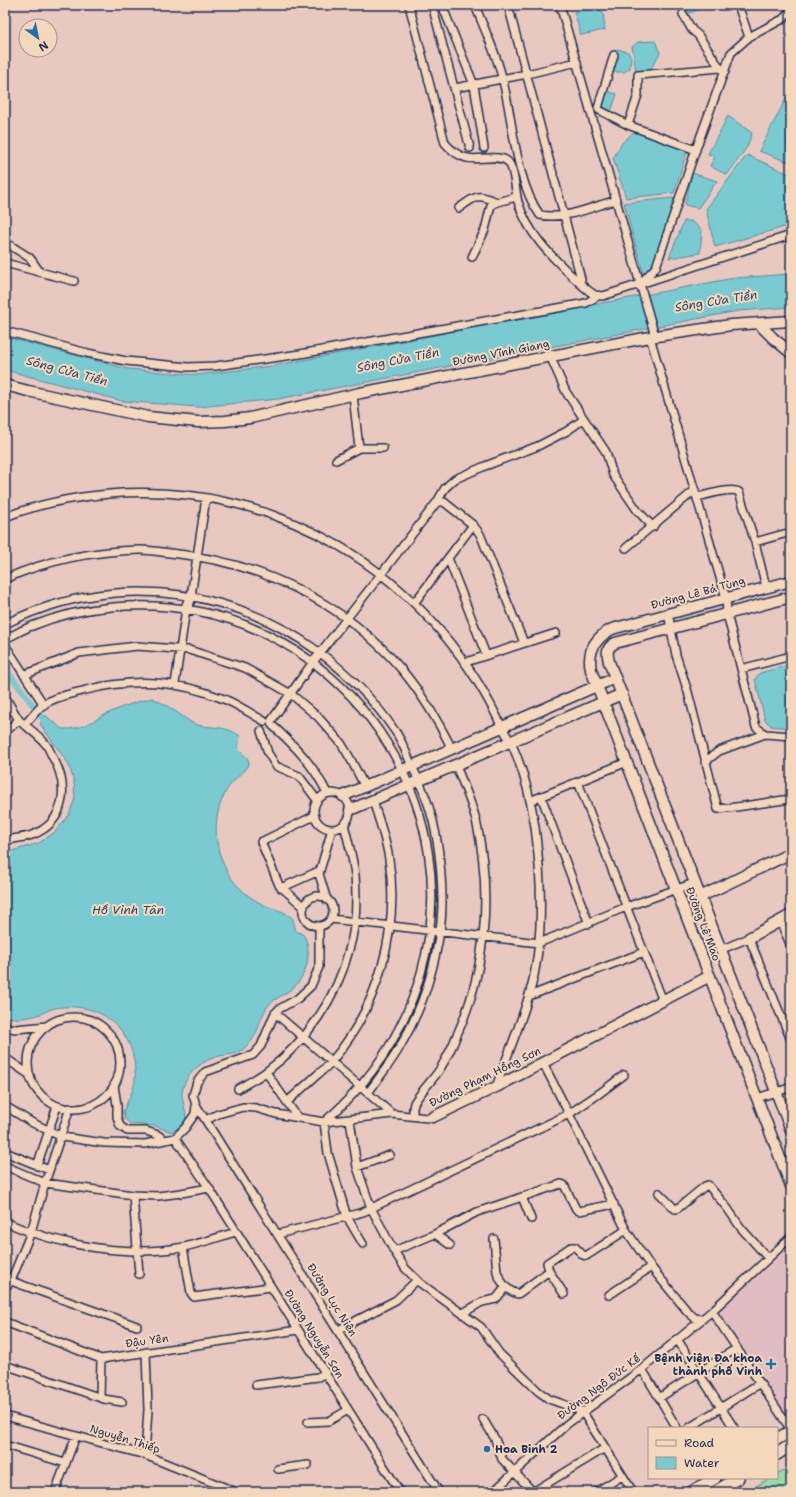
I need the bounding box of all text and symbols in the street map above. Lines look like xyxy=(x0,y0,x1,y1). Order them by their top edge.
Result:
north arrow xyxy=(18,18,58,58)
text: N xyxy=(35,37,51,55)
water label: Sông Cửa Tiền xyxy=(674,287,758,315)
street label: Đường Vĩnh Giang xyxy=(451,336,551,370)
water label: Sông Cửa Tiền xyxy=(355,344,441,376)
water label: Sông Cửa Tiền xyxy=(25,352,109,390)
street label: Đường Lê Bá Tùng xyxy=(649,573,747,613)
street label: Đường Lê Mao xyxy=(682,885,724,963)
water label: Hồ Vinh Tân xyxy=(92,902,164,918)
street label: Đường Phạm Hồng Sơn xyxy=(427,1043,544,1111)
street label: Đường Lục Niên xyxy=(303,1261,361,1340)
street label: Đường Nguyễn Sơn xyxy=(281,1287,348,1381)
street label: Đậu Yên xyxy=(125,1331,170,1351)
street label: Đường Ngô Đức Kế xyxy=(554,1350,644,1423)
place label: Bệnh viện Đa khoa thành phố Vinh xyxy=(655,1351,763,1379)
marker: Bệnh viện Đa khoa thành phố Vinh xyxy=(765,1358,777,1370)
street label: Nguyễn Thiếp xyxy=(88,1421,162,1457)
legend xyxy=(648,1427,778,1479)
text: Road xyxy=(684,1435,715,1451)
place label: Hoa Binh 2 xyxy=(495,1442,558,1457)
marker: Hoa Binh 2 xyxy=(482,1444,492,1454)
text: Water xyxy=(684,1455,720,1471)

